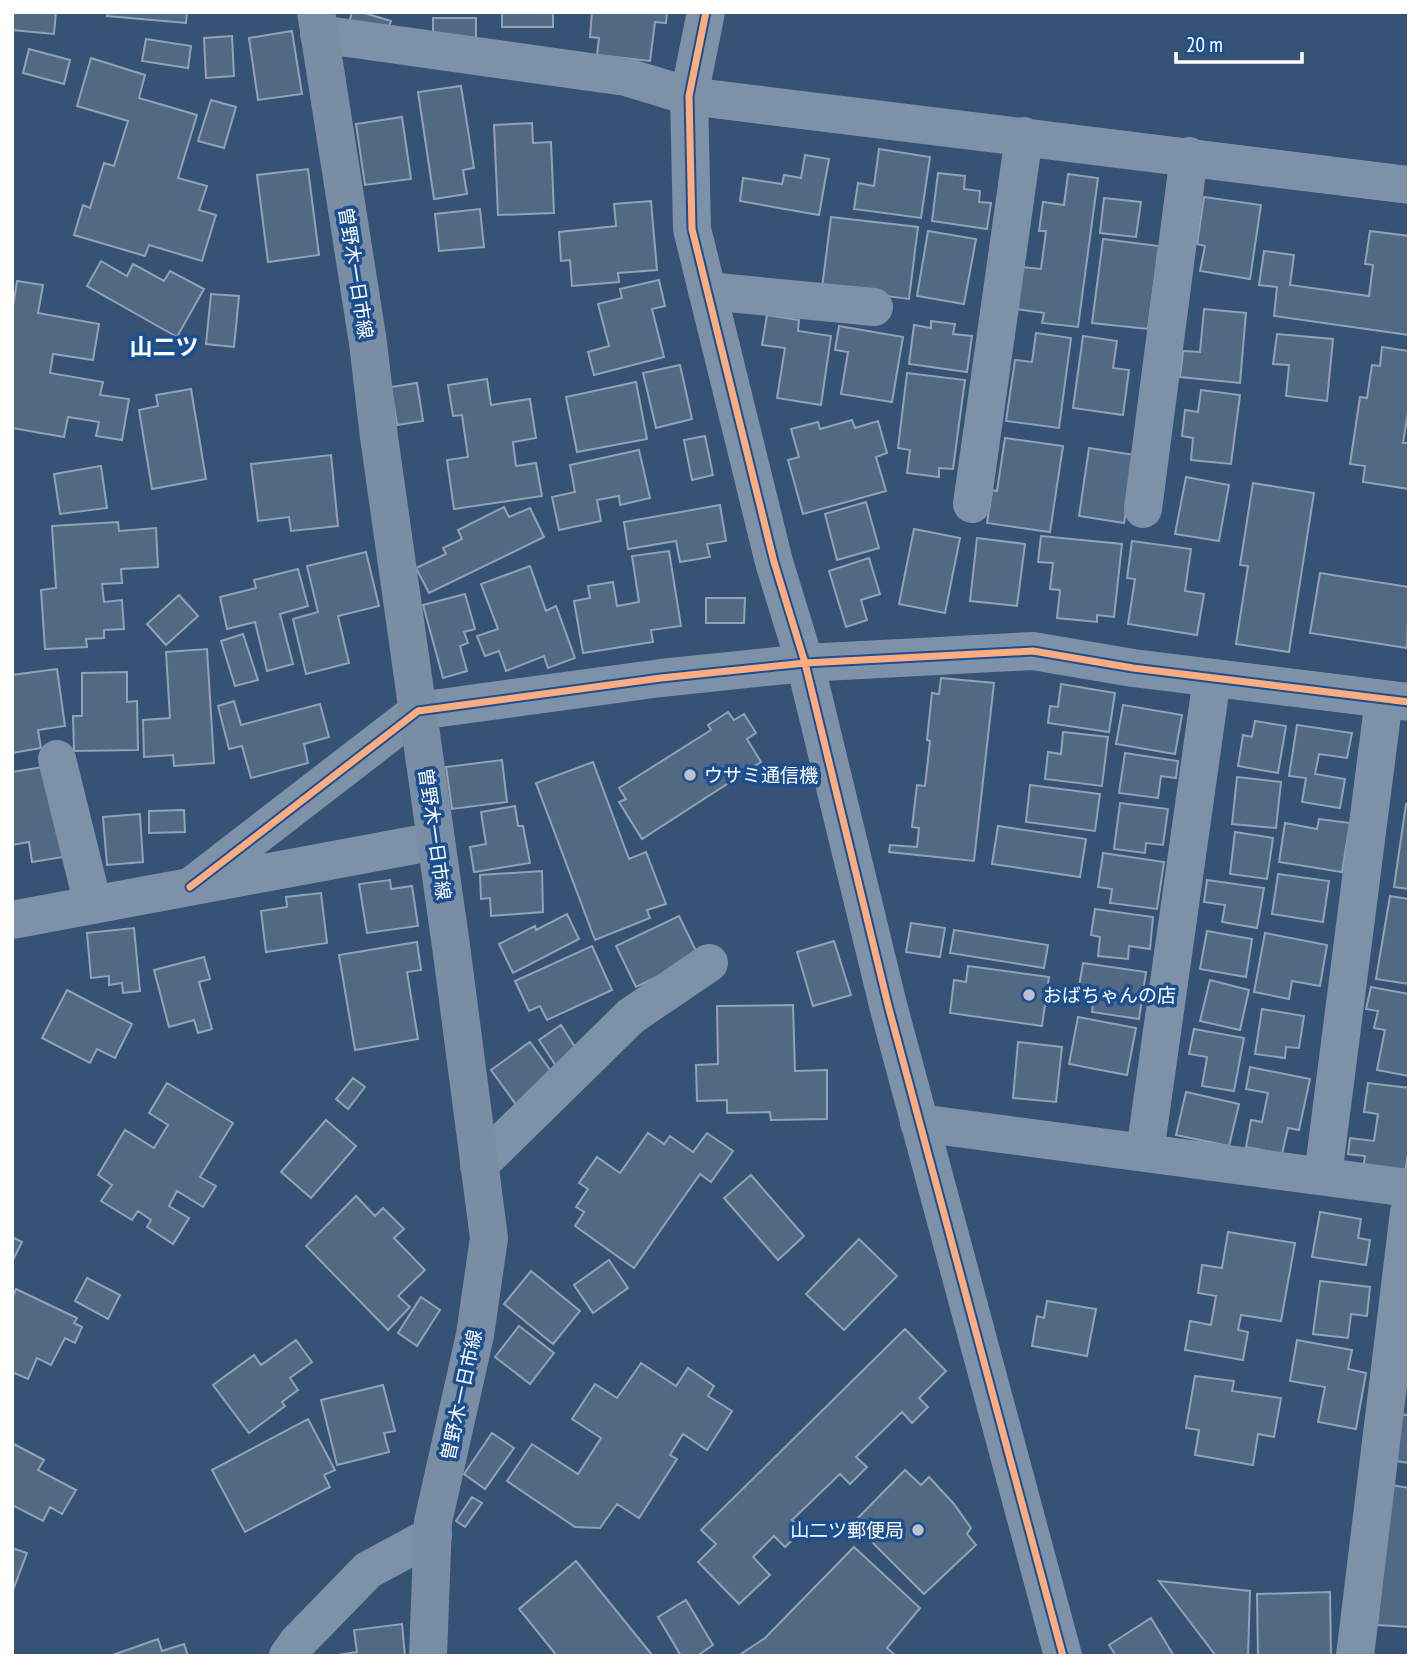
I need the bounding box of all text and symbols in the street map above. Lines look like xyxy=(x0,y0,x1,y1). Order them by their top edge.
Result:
scale bar xyxy=(1176,21,1302,65)
text: 20 m xyxy=(1186,31,1223,58)
street label: 曽野木一日市線 xyxy=(334,205,378,341)
district label: 山二ツ xyxy=(130,332,199,361)
place label: ウサミ通信機 xyxy=(704,763,818,787)
street label: 曽野木一日市線 xyxy=(414,766,456,902)
marker: ウサミ通信機 xyxy=(682,767,698,783)
place label: おばちゃんの店 xyxy=(1043,983,1176,1007)
marker: おばちゃんの店 xyxy=(1021,987,1037,1003)
street label: 曽野木一日市線 xyxy=(435,1327,487,1463)
place label: 山二ツ郵便局 xyxy=(790,1518,904,1542)
marker: 山二ツ郵便局 xyxy=(910,1522,926,1538)

